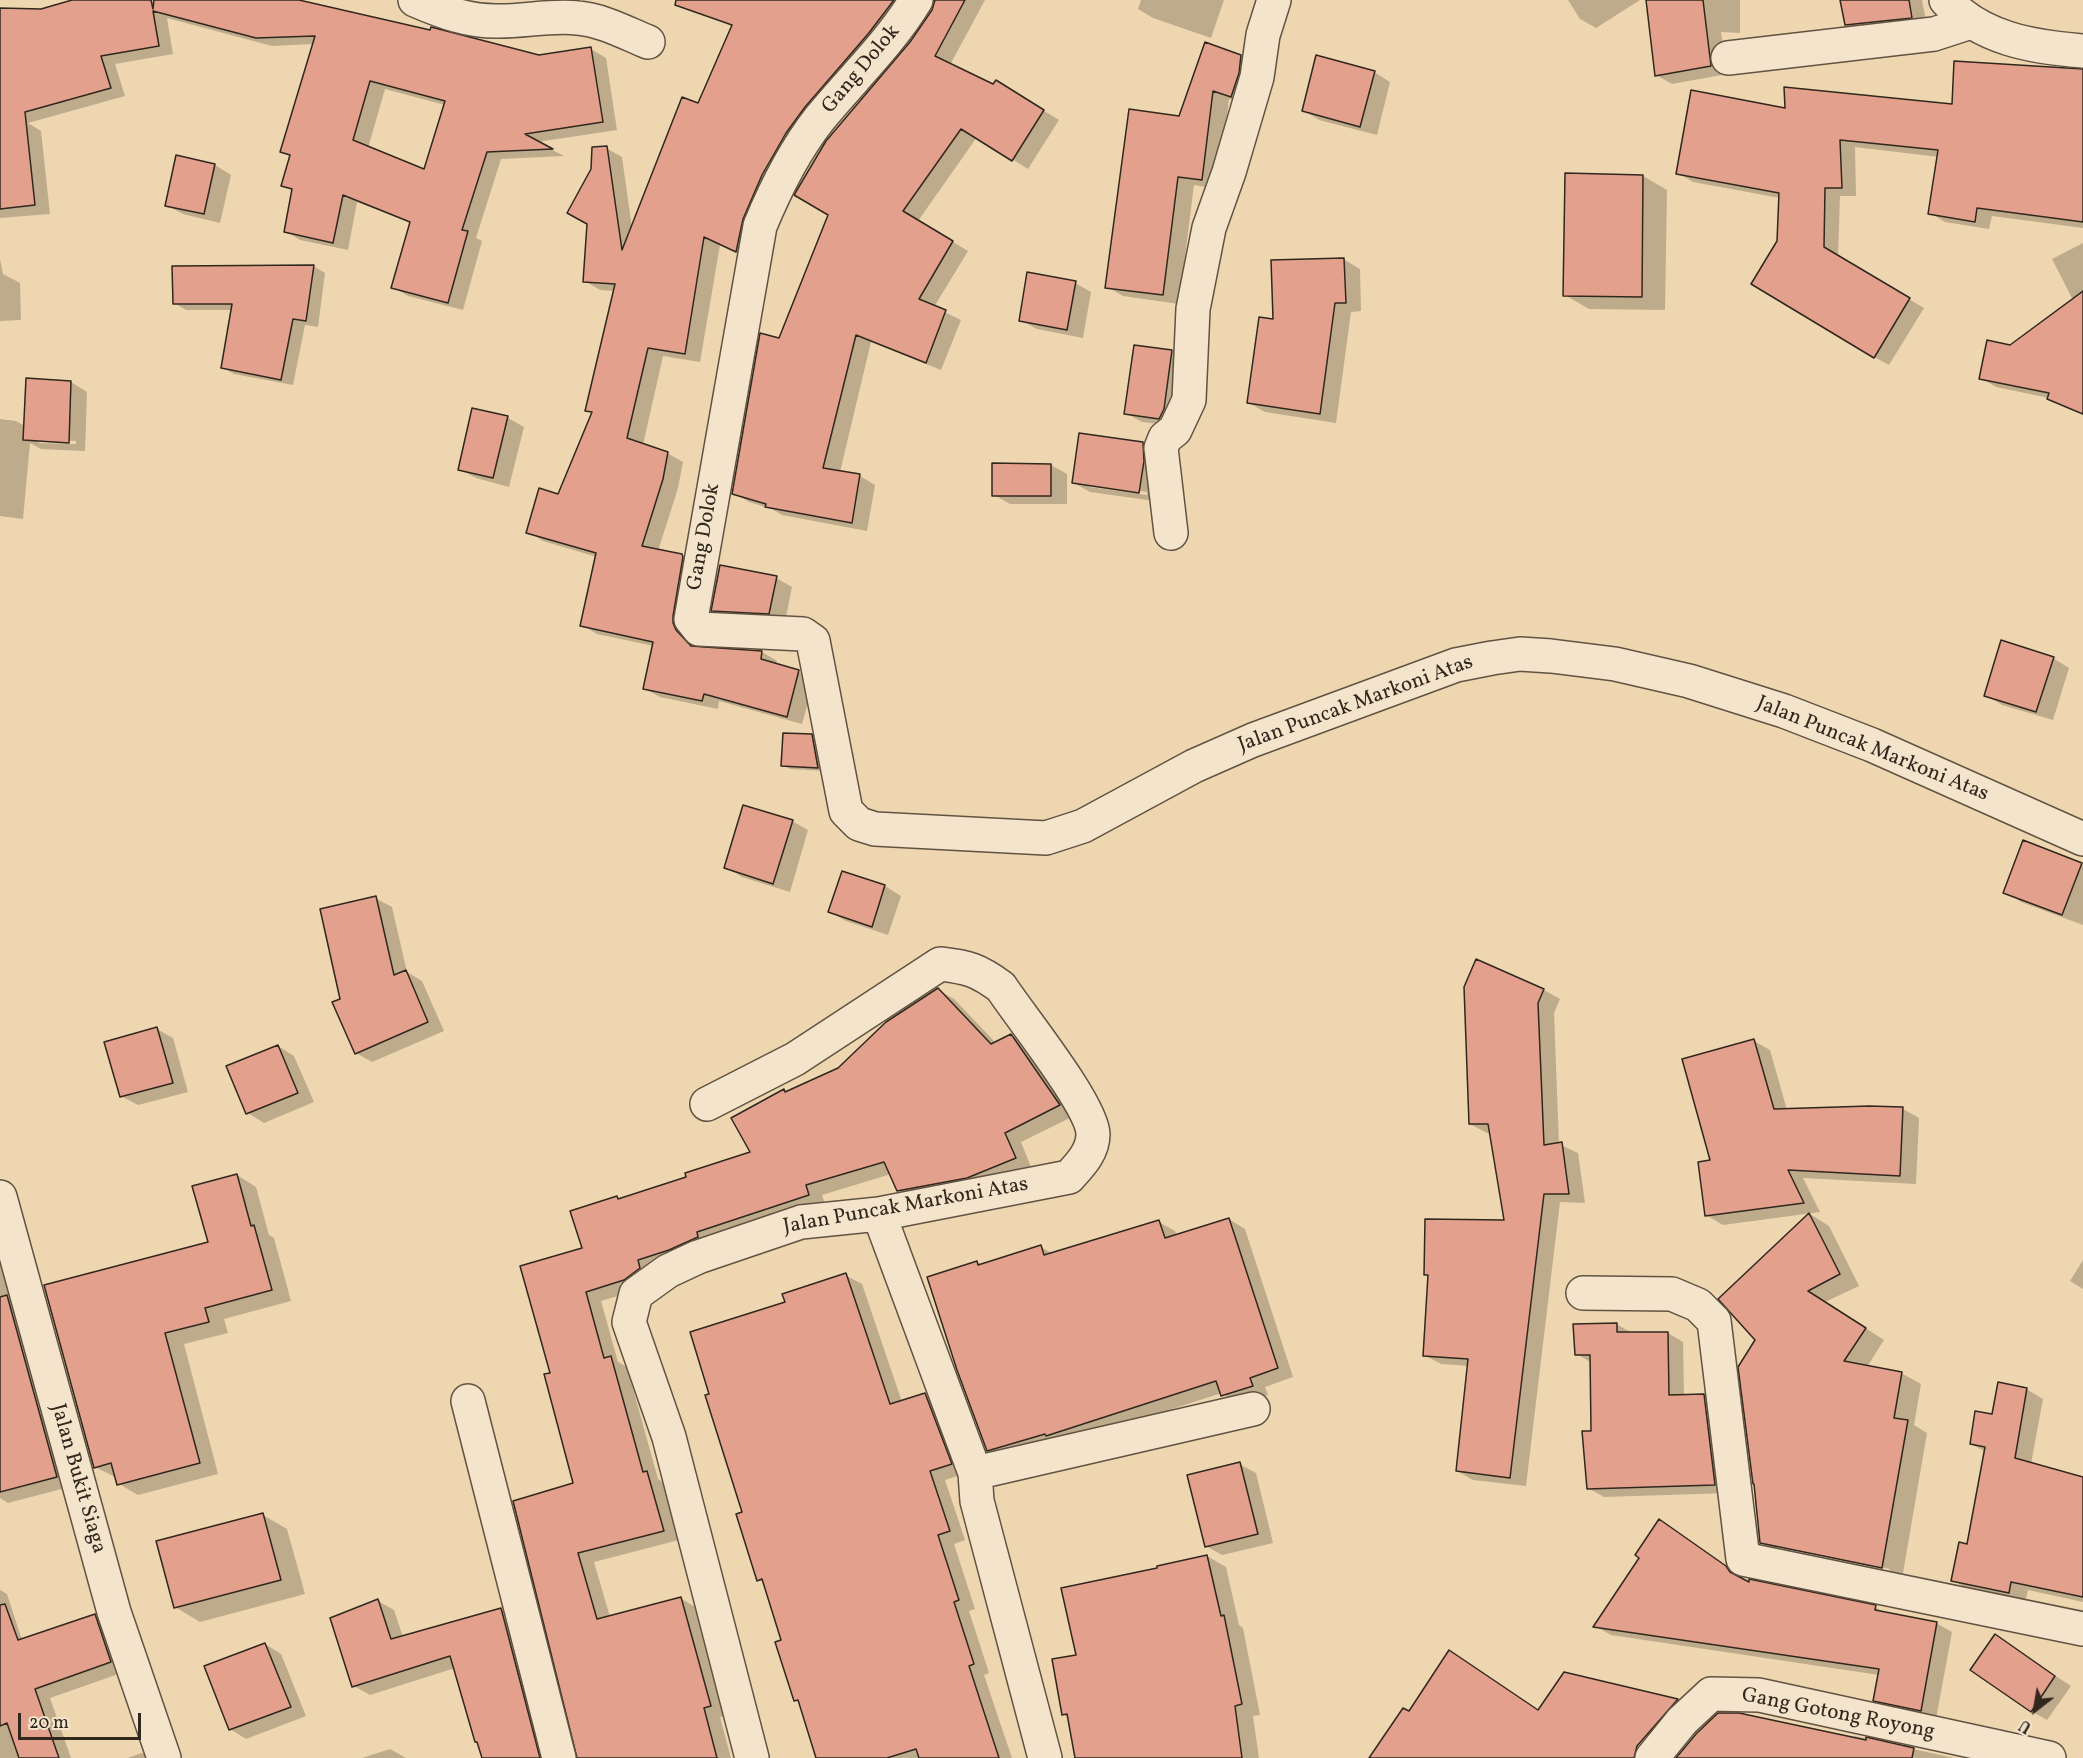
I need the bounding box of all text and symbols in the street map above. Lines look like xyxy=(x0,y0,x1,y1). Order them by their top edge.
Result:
street label: Gang Dolok xyxy=(818,20,906,120)
street label: Gang Dolok xyxy=(683,482,727,592)
street label: Jalan Puncak Markoni Atas xyxy=(1235,651,1477,759)
street label: Jalan Puncak Markoni Atas xyxy=(1752,692,1992,808)
street label: Jalan Puncak Markoni Atas xyxy=(782,1173,1030,1241)
street label: Jalan Bukit Siaga xyxy=(44,1401,110,1557)
north arrow xyxy=(2005,1680,2065,1740)
street label: Gang Gotong Royong xyxy=(1739,1684,1937,1746)
scale bar xyxy=(21,1701,144,1739)
text: 20 m xyxy=(29,1711,69,1736)
text: U xyxy=(2015,1713,2036,1738)

